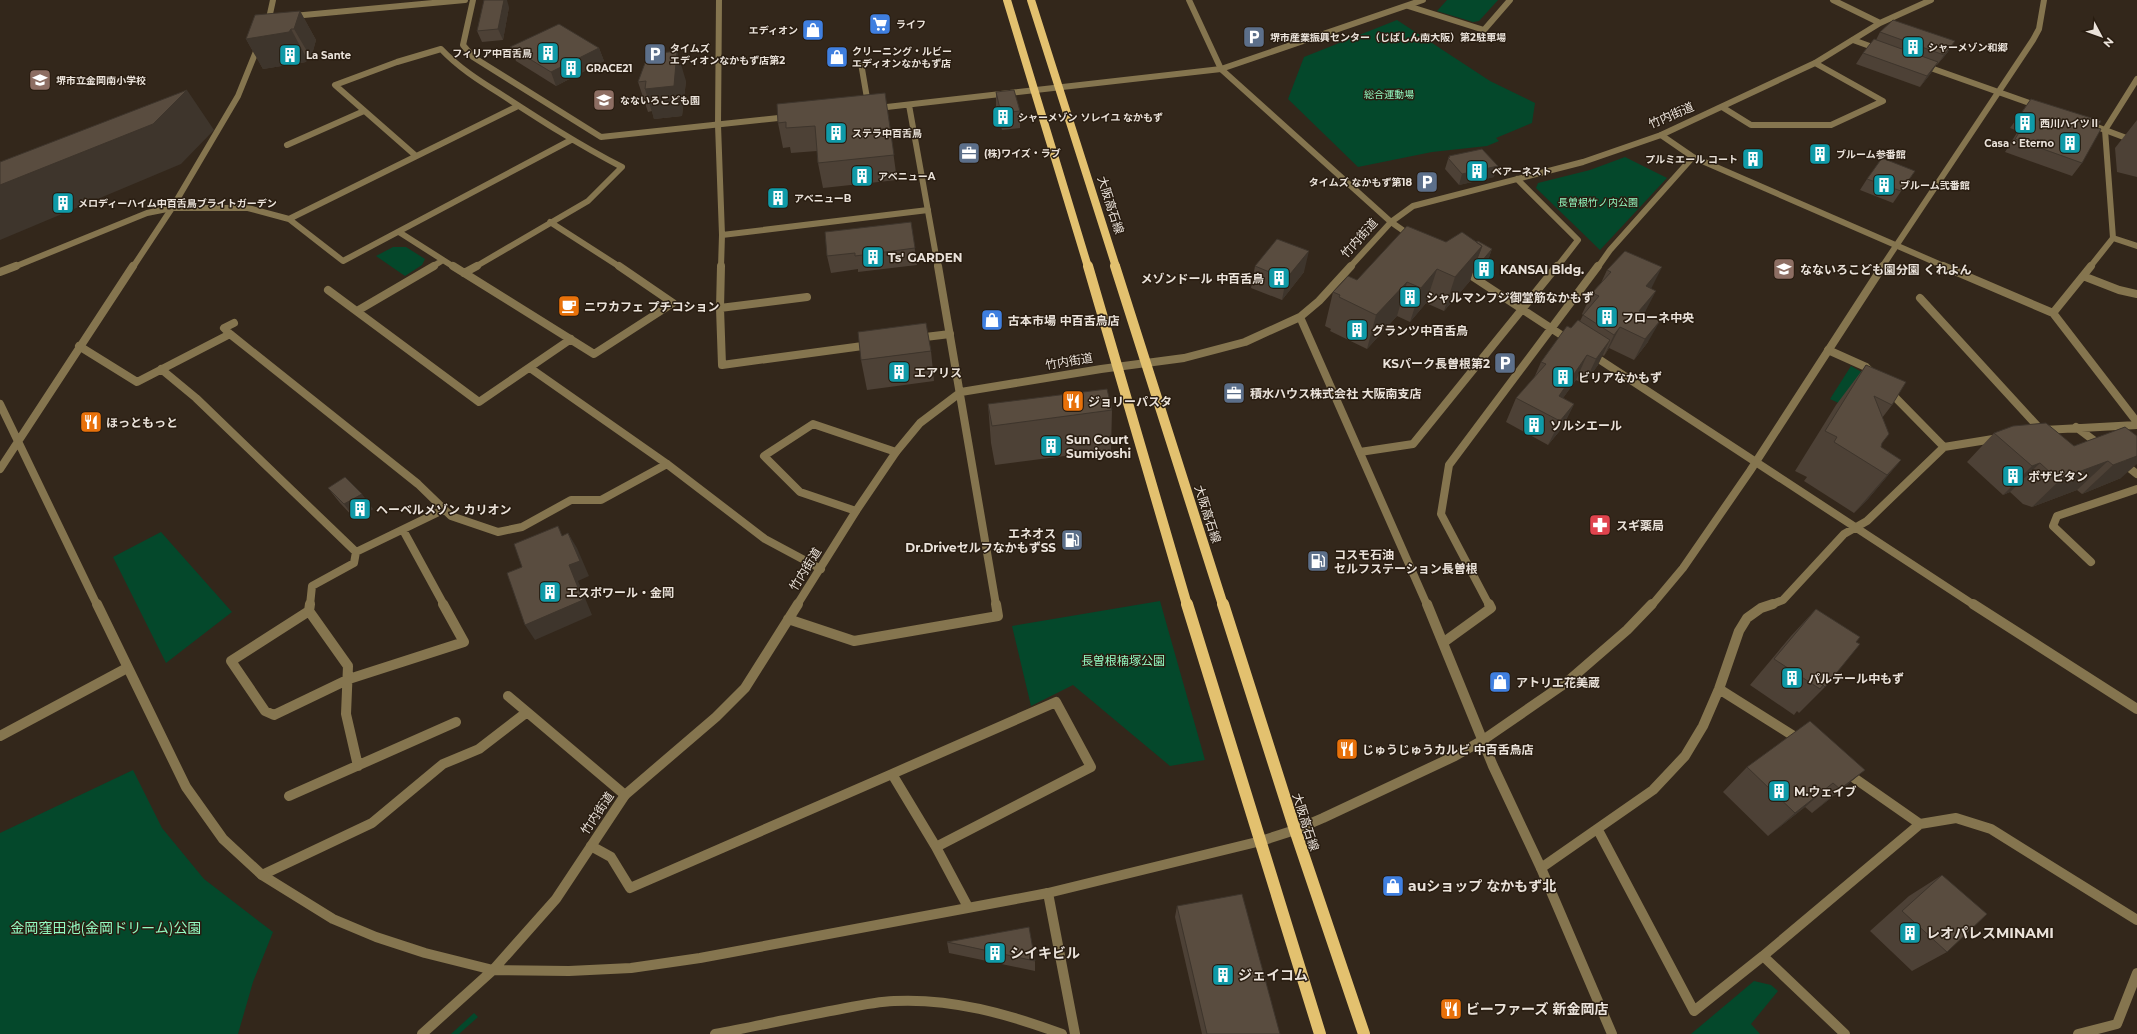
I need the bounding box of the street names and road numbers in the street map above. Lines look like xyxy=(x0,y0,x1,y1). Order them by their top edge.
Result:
street label: 竹内街道 xyxy=(1646,99,1696,131)
street label: 大阪高石線 xyxy=(1095,174,1127,236)
street label: 竹内街道 xyxy=(1337,215,1381,261)
street label: 竹内街道 xyxy=(1044,350,1094,372)
street label: 大阪高石線 xyxy=(1192,483,1224,545)
street label: 竹内街道 xyxy=(786,545,824,593)
street label: 竹内街道 xyxy=(577,789,617,837)
street label: 大阪高石線 xyxy=(1290,791,1322,853)

